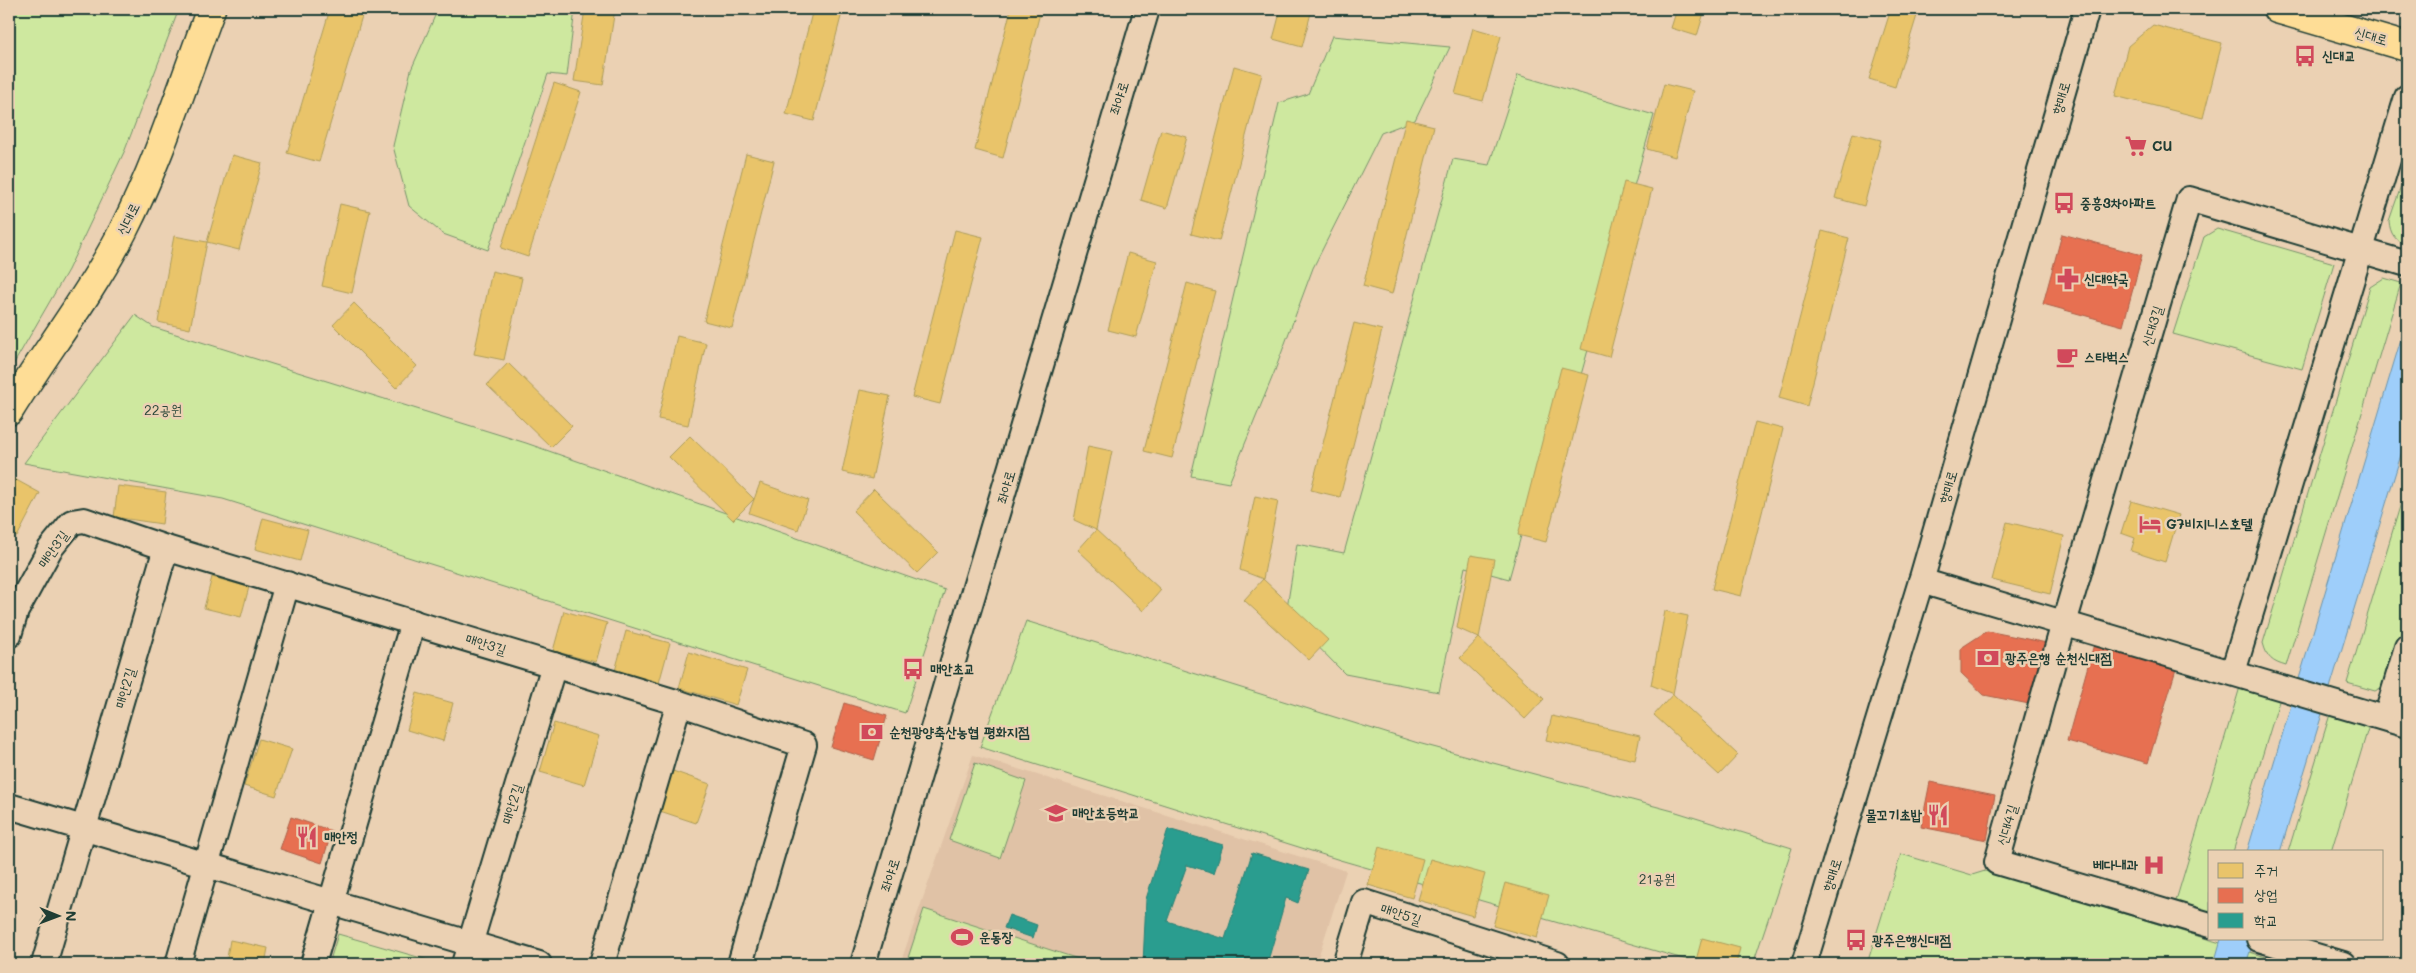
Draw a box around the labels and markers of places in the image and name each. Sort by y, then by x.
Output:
bus stop icon: 신대교 [2292,43,2318,69]
place label: 신대교 [2322,46,2356,65]
supermarket icon: CU [2123,133,2149,159]
place label: CU [2152,136,2172,155]
bus stop icon: 중흥3차아파트 [2051,190,2077,216]
place label: 중흥3차아파트 [2080,193,2156,212]
pharmacy icon: 신대약국 [2055,266,2081,292]
place label: 신대약국 [2084,269,2129,288]
cafe icon: 스타벅스 [2054,344,2080,370]
place label: 스타벅스 [2084,347,2129,366]
hotel icon: G7비지니스호텔 [2137,511,2163,537]
place label: G7비지니스호텔 [2166,514,2253,533]
bank icon: 광주은행 순천신대점 [1975,645,2001,671]
place label: 광주은행 순천신대점 [2005,648,2112,667]
bus stop icon: 매안초교 [900,656,926,682]
place label: 매안초교 [930,659,975,678]
bank icon: 순천광양축산농협 평화지점 [859,719,885,745]
place label: 순천광양축산농협 평화지점 [889,722,1030,741]
school or university icon: 매안초등학교 [1043,800,1069,826]
restaurant icon: 물꼬기초밥 [1925,802,1951,828]
place label: 매안초등학교 [1072,803,1140,822]
place label: 물꼬기초밥 [1866,805,1923,824]
restaurant icon: 매안정 [294,824,320,850]
place label: 매안정 [324,827,358,846]
hospital icon: 베다내과 [2141,852,2167,878]
place label: 베다내과 [2093,855,2139,874]
sports icon: 운동장 [949,924,975,950]
place label: 운동장 [979,927,1014,946]
bus stop icon: 광주은행신대점 [1843,927,1869,953]
place label: 광주은행신대점 [1872,930,1952,949]

